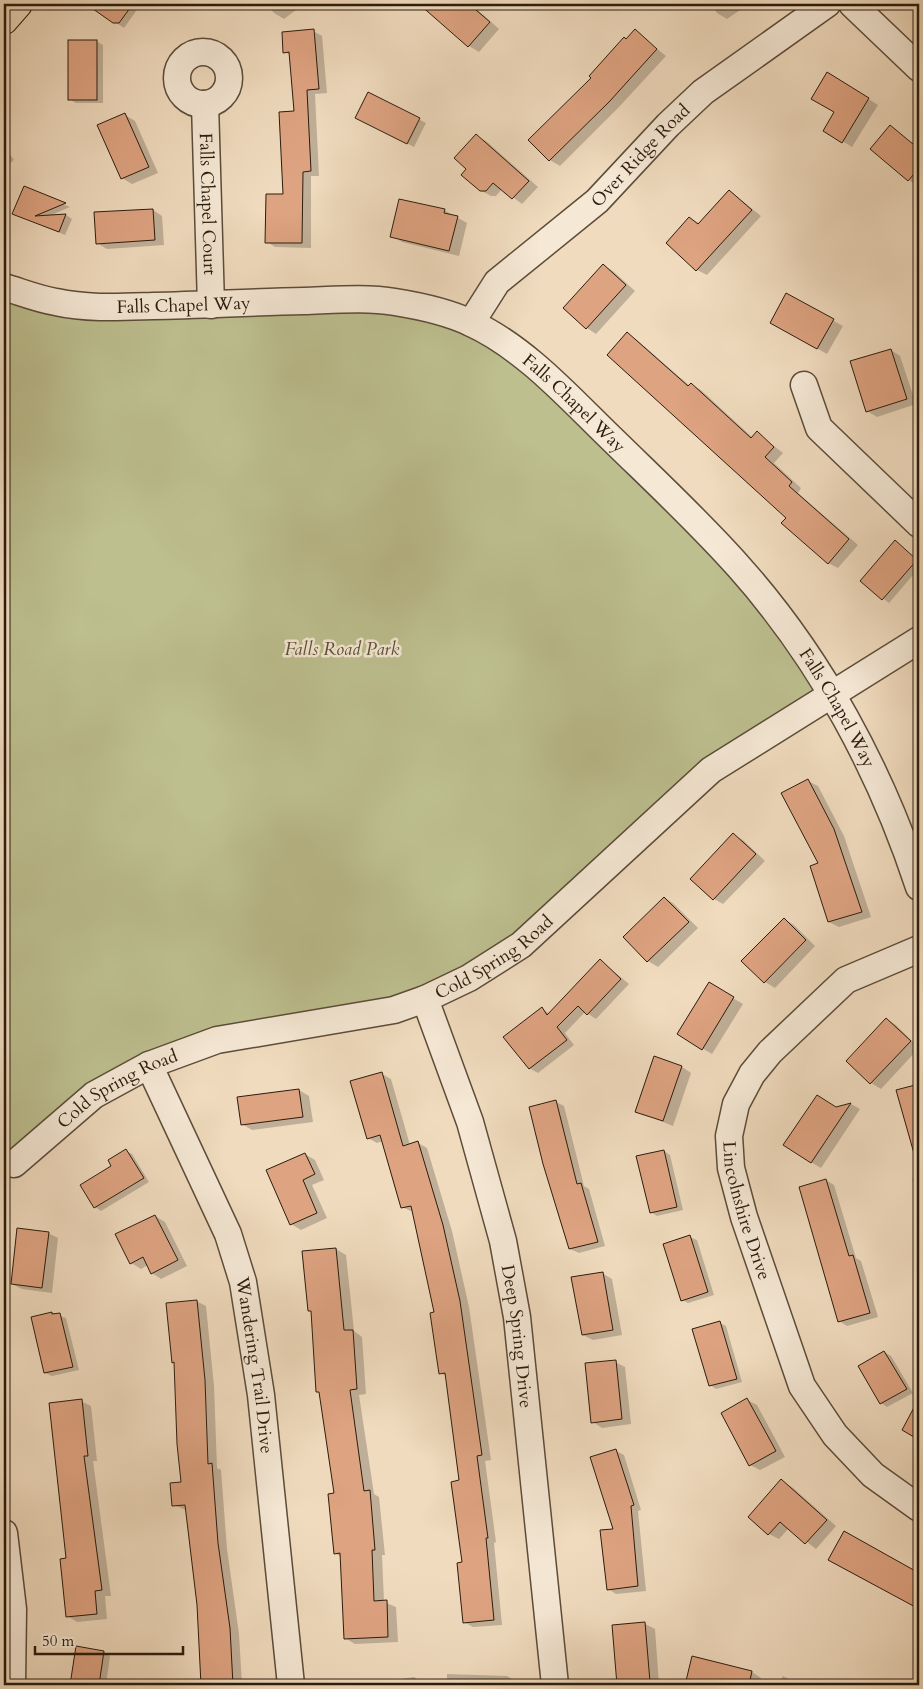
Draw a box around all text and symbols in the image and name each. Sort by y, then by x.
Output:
street label: Over Ridge Road [585,98,696,213]
street label: Falls Chapel Court [193,132,222,276]
street label: Falls Chapel Way [116,291,251,320]
street label: Falls Chapel Way [517,348,631,459]
park label: Falls Road Park [285,637,399,662]
street label: Falls Chapel Way [793,643,881,772]
street label: Cold Spring Road [431,909,559,1006]
street label: Cold Spring Road [52,1043,182,1135]
street label: Lincolnshire Drive [716,1140,777,1283]
street label: Deep Spring Drive [495,1263,538,1409]
street label: Wandering Trail Drive [229,1274,279,1455]
scale bar [35,1624,182,1656]
text: 50 m [42,1631,74,1651]

